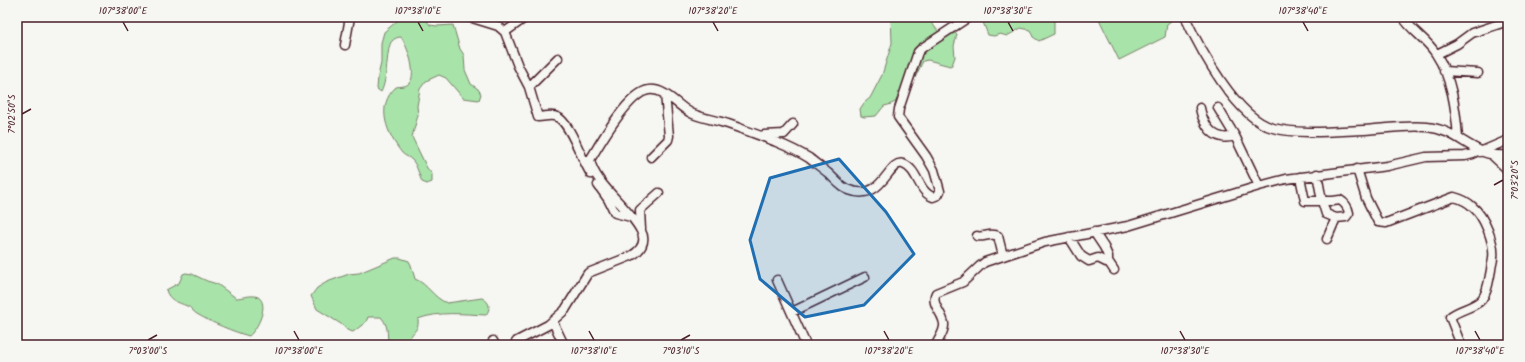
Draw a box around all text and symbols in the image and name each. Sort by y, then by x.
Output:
text: 107°38'00"E [99,3,148,19]
text: 107°38'10"E [395,3,442,19]
text: 107°38'20"E [688,3,739,19]
text: 107°38'30"E [983,3,1034,19]
text: 107°38'40"E [1279,3,1329,19]
text: 7°02'50"S [4,94,20,134]
text: 7°03'20"S [1507,160,1523,200]
text: 7°03'00"S [129,343,168,359]
text: 107°38'00"E [275,343,324,359]
text: 107°38'10"E [571,343,618,359]
text: 7°03'10"S [663,343,700,359]
text: 107°38'20"E [864,343,915,359]
text: 107°38'30"E [1160,343,1211,359]
text: 107°38'40"E [1456,343,1506,359]

